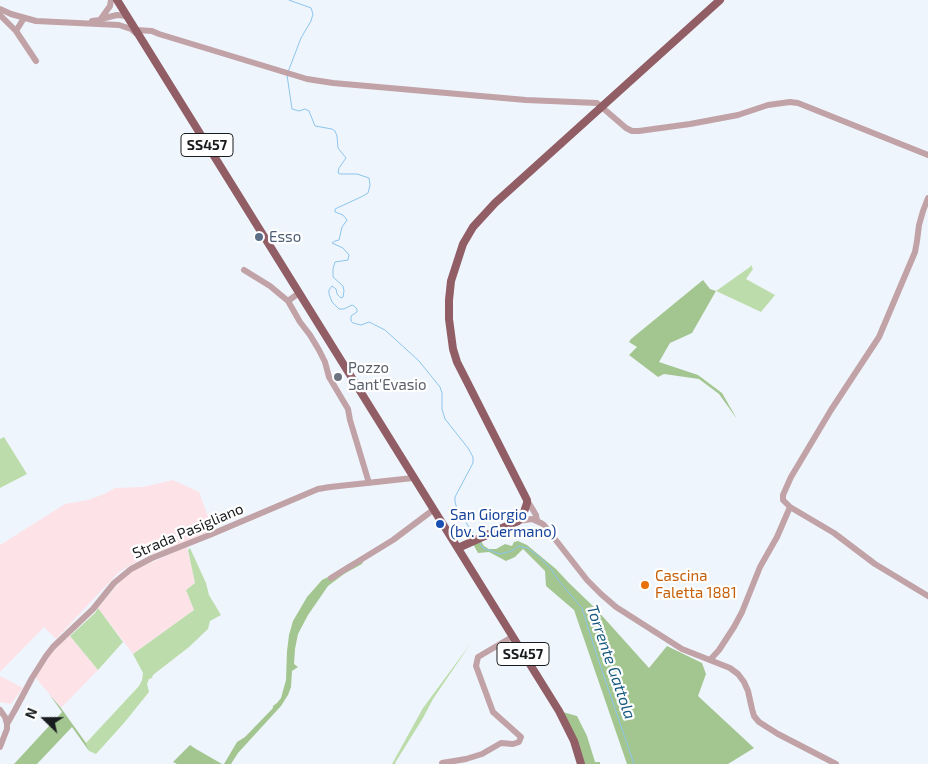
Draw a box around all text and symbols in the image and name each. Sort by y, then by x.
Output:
road number: SS457 [181,134,233,156]
place label: Esso [269,228,301,246]
marker: Esso [253,231,265,243]
place label: Pozzo Sant'Evasio [348,359,427,394]
marker: Pozzo Sant'Evasio [332,371,344,383]
street label: Strada Pasigliano [130,499,246,563]
place label: San Giorgio (bv. S.Germano) [450,506,556,541]
marker: San Giorgio (bv. S.Germano) [434,518,446,530]
place label: Cascina Faletta 1881 [655,567,737,602]
marker: Cascina Faletta 1881 [639,579,651,591]
water label: Torrente Gattola [583,603,639,721]
road number: SS457 [497,642,549,666]
north arrow [20,694,70,744]
text: N [21,705,40,721]

